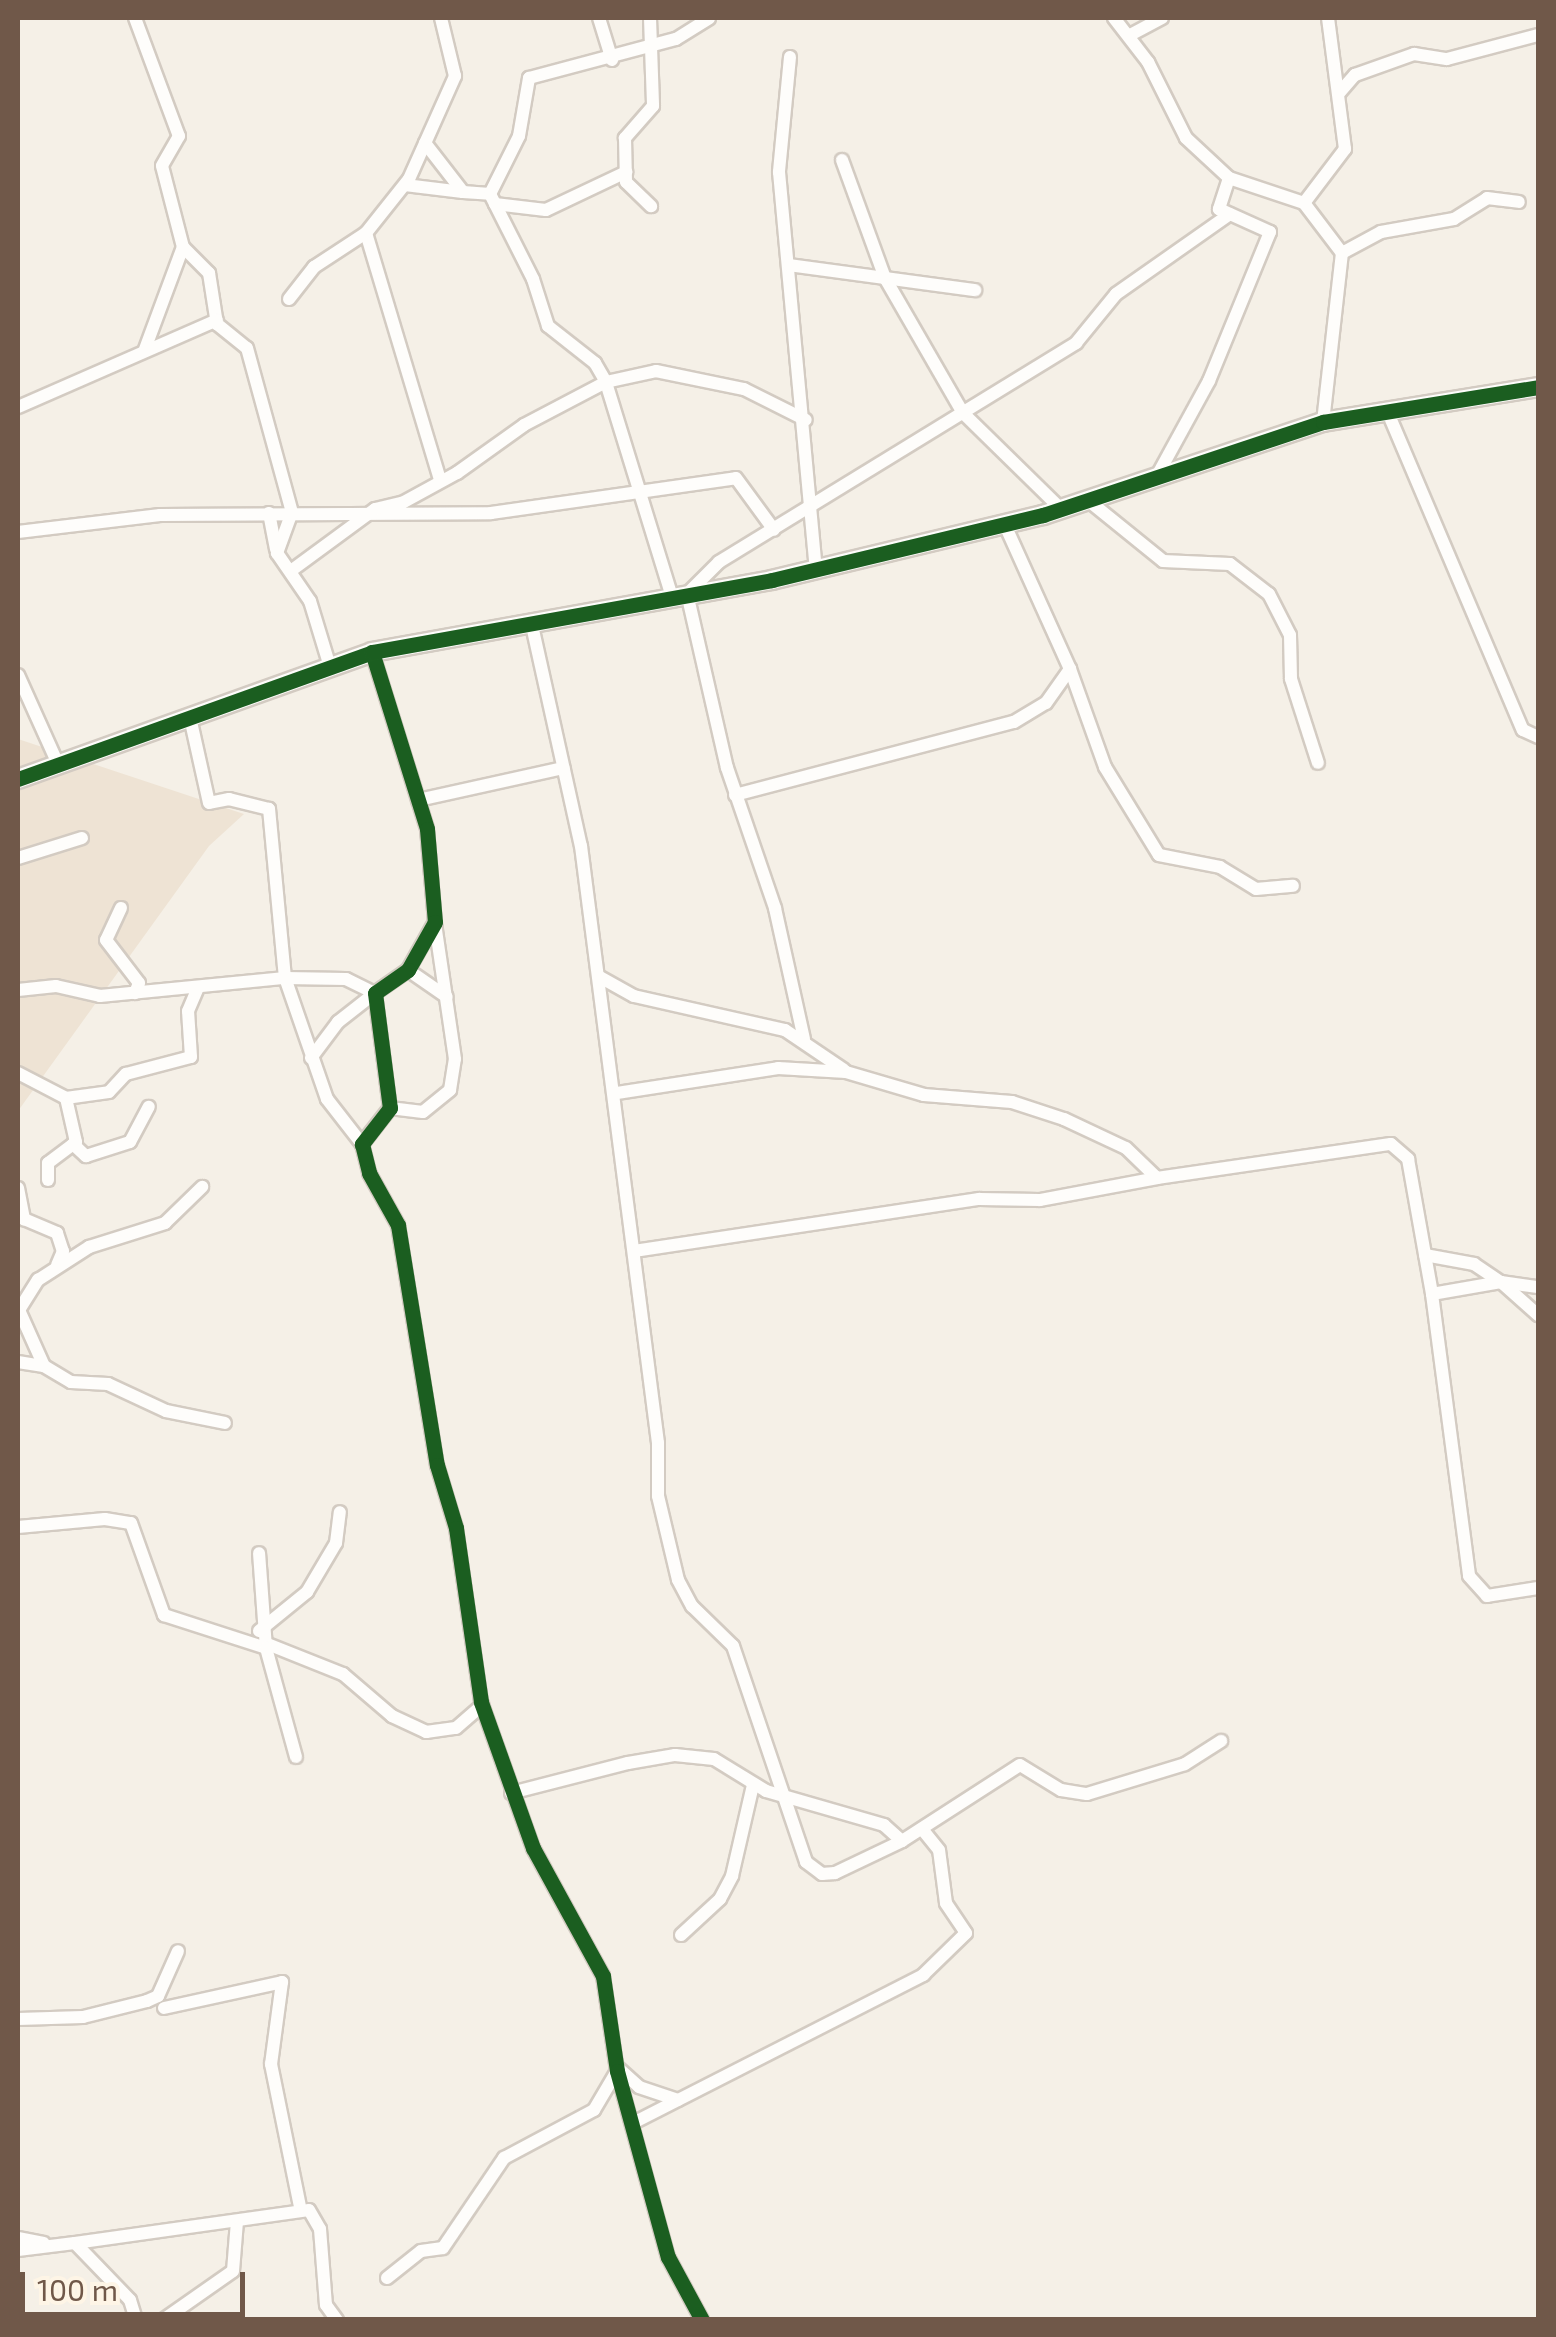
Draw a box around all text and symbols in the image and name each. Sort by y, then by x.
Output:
scale bar [25,2252,250,2314]
text: 100 m [37,2271,118,2307]

